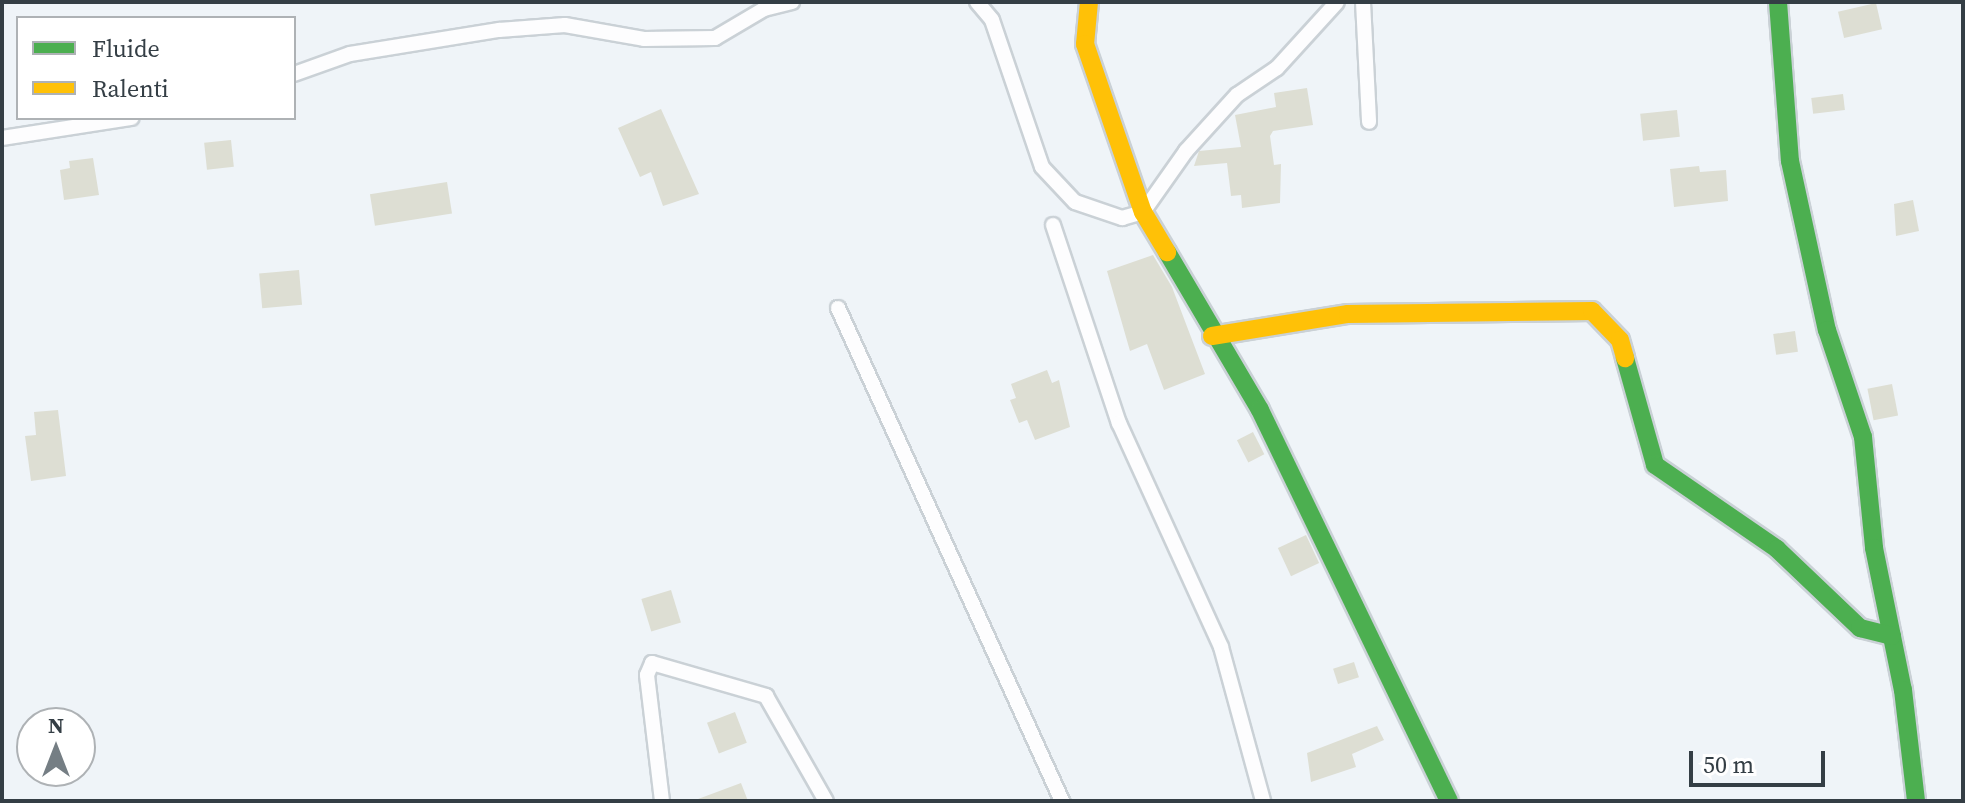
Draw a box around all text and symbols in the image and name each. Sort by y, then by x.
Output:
legend [16,16,296,120]
text: Fluide [92,32,160,65]
text: Ralenti [92,72,169,105]
north arrow [16,707,96,787]
text: N [48,710,64,740]
scale bar [1693,735,1829,785]
text: 50 m [1703,748,1754,781]

